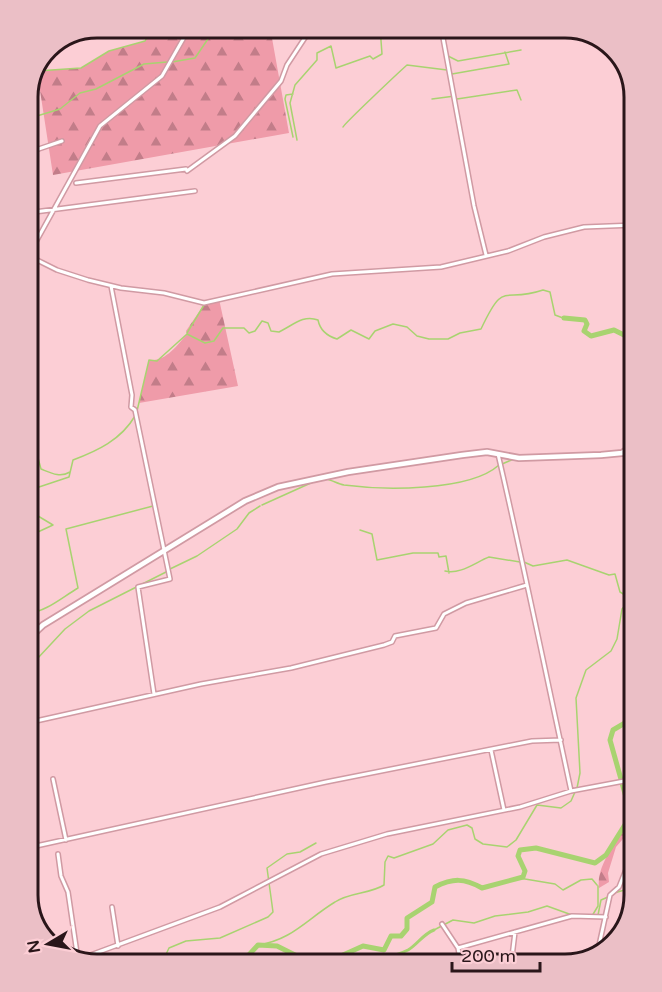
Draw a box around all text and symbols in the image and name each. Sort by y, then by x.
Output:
north arrow [18,914,78,974]
scale bar [452,935,540,973]
text: N [23,938,45,954]
text: 200 m [461,945,516,967]

